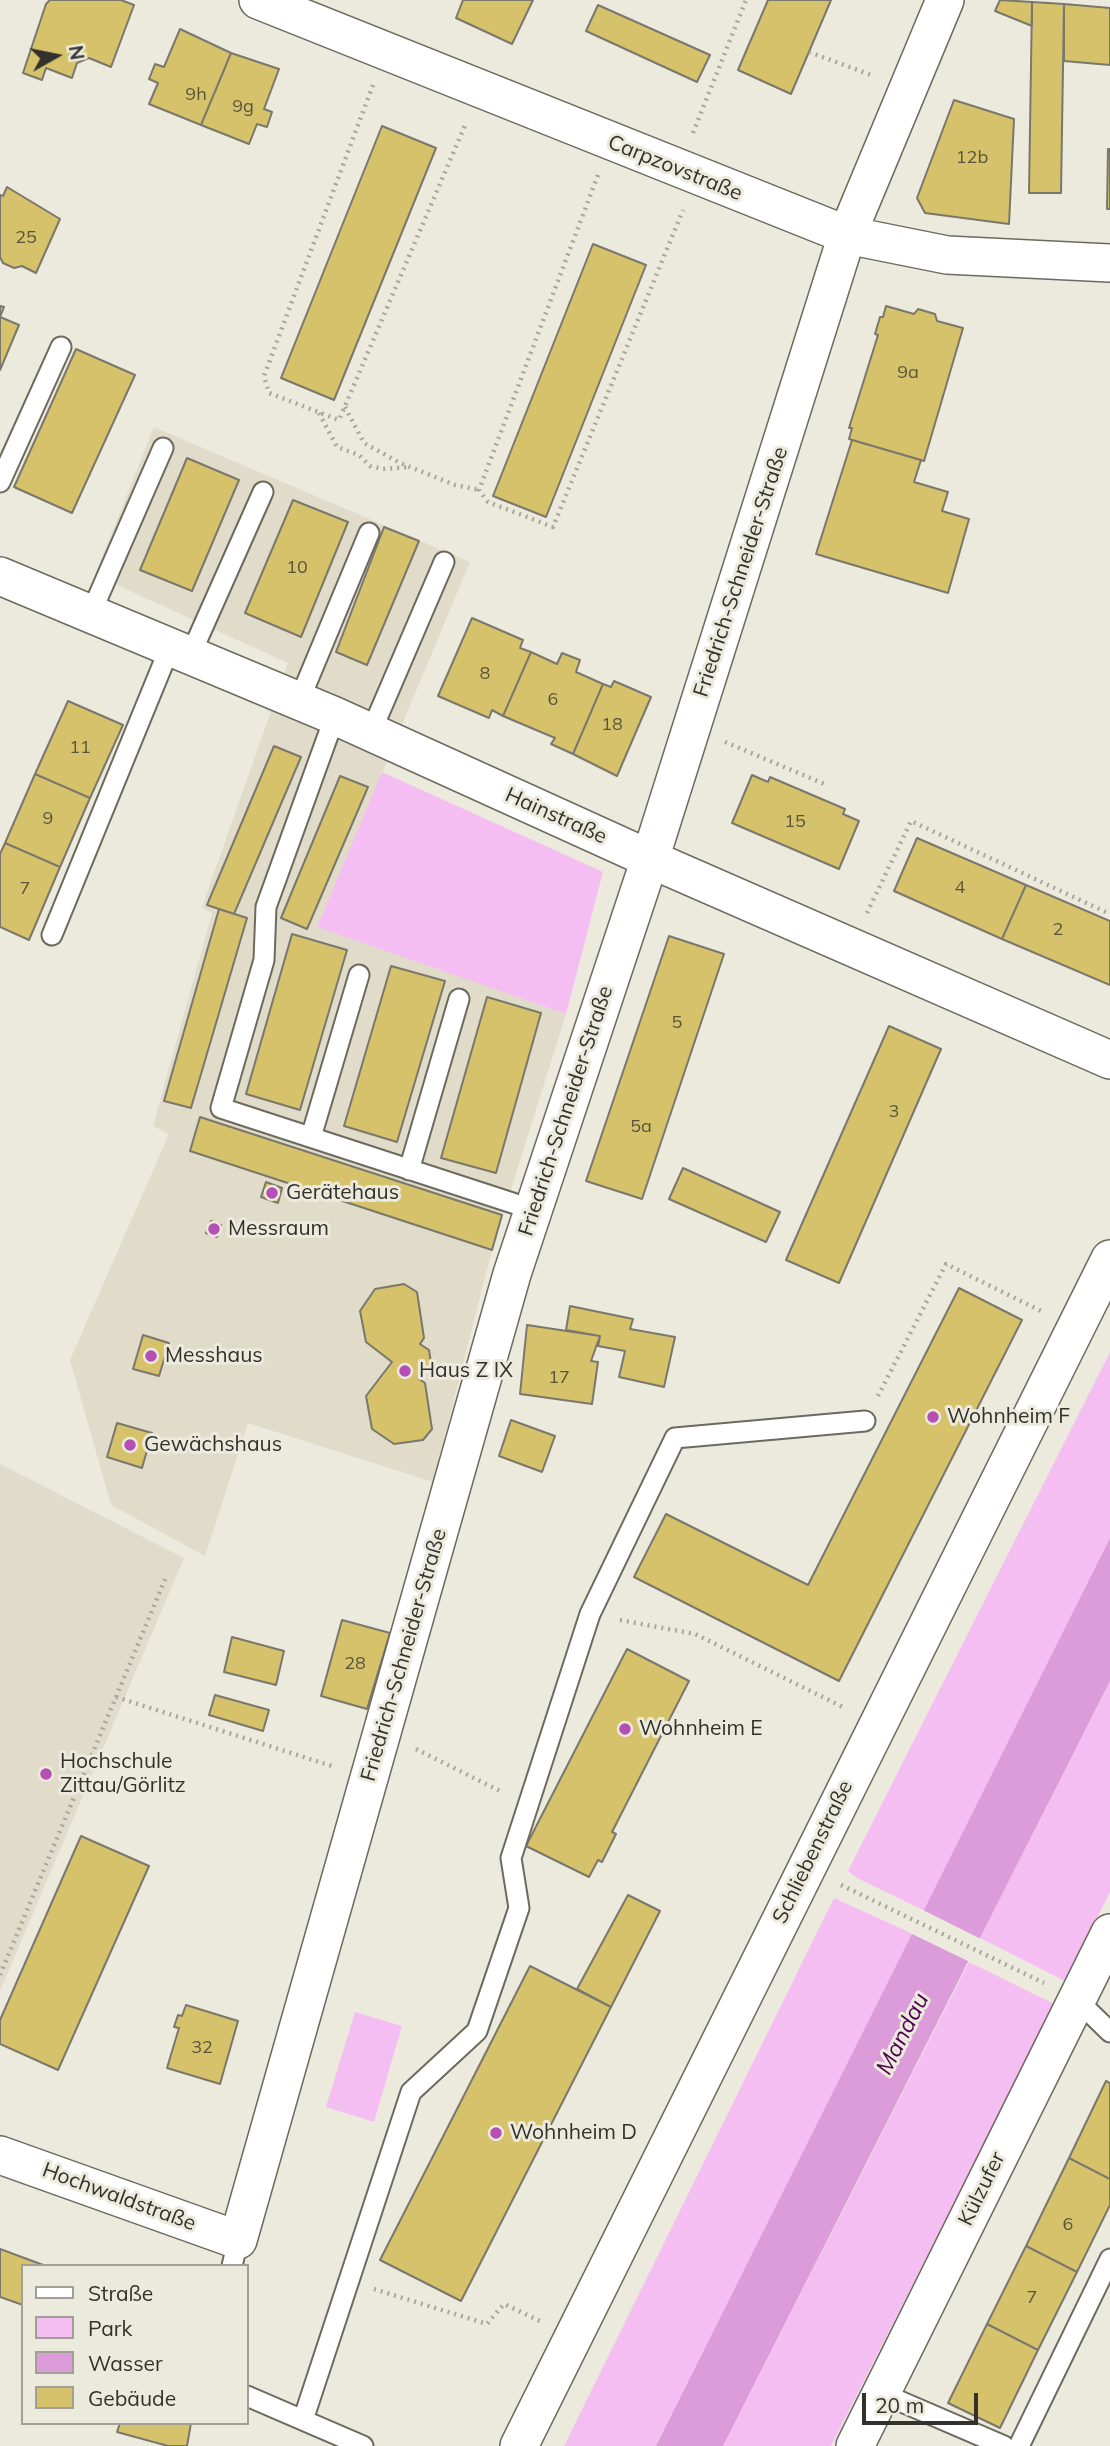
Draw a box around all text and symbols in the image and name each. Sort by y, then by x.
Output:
north arrow [21,21,91,91]
text: N [64,44,90,62]
house number: 9h [185,84,207,106]
house number: 9g [232,96,254,118]
street label: Carpzovstraße [604,130,746,206]
house number: 12b [956,147,988,169]
house number: 25 [15,227,37,249]
house number: 9a [897,362,919,384]
street label: Friedrich-Schneider-Straße [689,444,793,700]
house number: 10 [286,557,308,579]
house number: 8 [480,663,490,685]
house number: 6 [548,689,558,711]
house number: 18 [601,714,623,736]
house number: 11 [69,737,91,759]
street label: Hainstraße [501,782,611,850]
house number: 9 [43,808,53,830]
house number: 15 [784,811,806,833]
house number: 4 [955,877,965,899]
house number: 7 [20,878,30,900]
house number: 2 [1053,919,1063,941]
street label: Friedrich-Schneider-Straße [514,983,618,1239]
house number: 5 [672,1012,682,1034]
house number: 3 [889,1101,899,1123]
house number: 5a [630,1116,652,1138]
place label: Gerätehaus [286,1180,399,1206]
marker: Gerätehaus [264,1185,280,1201]
place label: Messraum [228,1216,329,1242]
marker: Messraum [206,1221,222,1237]
place label: Messhaus [165,1343,263,1369]
marker: Messhaus [143,1348,159,1364]
place label: Haus Z IX [419,1358,513,1384]
marker: Haus Z IX [397,1363,413,1379]
house number: 17 [548,1367,570,1389]
place label: Wohnheim F [947,1404,1070,1430]
marker: Wohnheim F [925,1409,941,1425]
place label: Gewächshaus [144,1432,282,1458]
marker: Gewächshaus [122,1437,138,1453]
street label: Friedrich-Schneider-Straße [356,1526,452,1784]
house number: 28 [344,1653,366,1675]
place label: Wohnheim E [639,1716,763,1742]
marker: Wohnheim E [617,1721,633,1737]
place label: Hochschule Zittau/Görlitz [60,1749,186,1799]
marker: Hochschule Zittau/Görlitz [38,1766,54,1782]
street label: Schliebenstraße [767,1776,859,1928]
water label: Mandau [871,1989,935,2079]
house number: 32 [191,2037,213,2059]
place label: Wohnheim D [510,2120,637,2146]
marker: Wohnheim D [488,2125,504,2141]
street label: Külzufer [953,2148,1011,2230]
street label: Hochwaldstraße [39,2158,199,2236]
house number: 6 [1063,2214,1073,2236]
legend [21,2264,248,2425]
text: Straße [88,2280,153,2306]
house number: 7 [1027,2287,1037,2309]
text: Park [88,2315,132,2341]
text: Wasser [88,2350,163,2376]
scale bar [865,2380,981,2424]
text: Gebäude [88,2385,176,2411]
text: 20 m [875,2392,924,2418]

